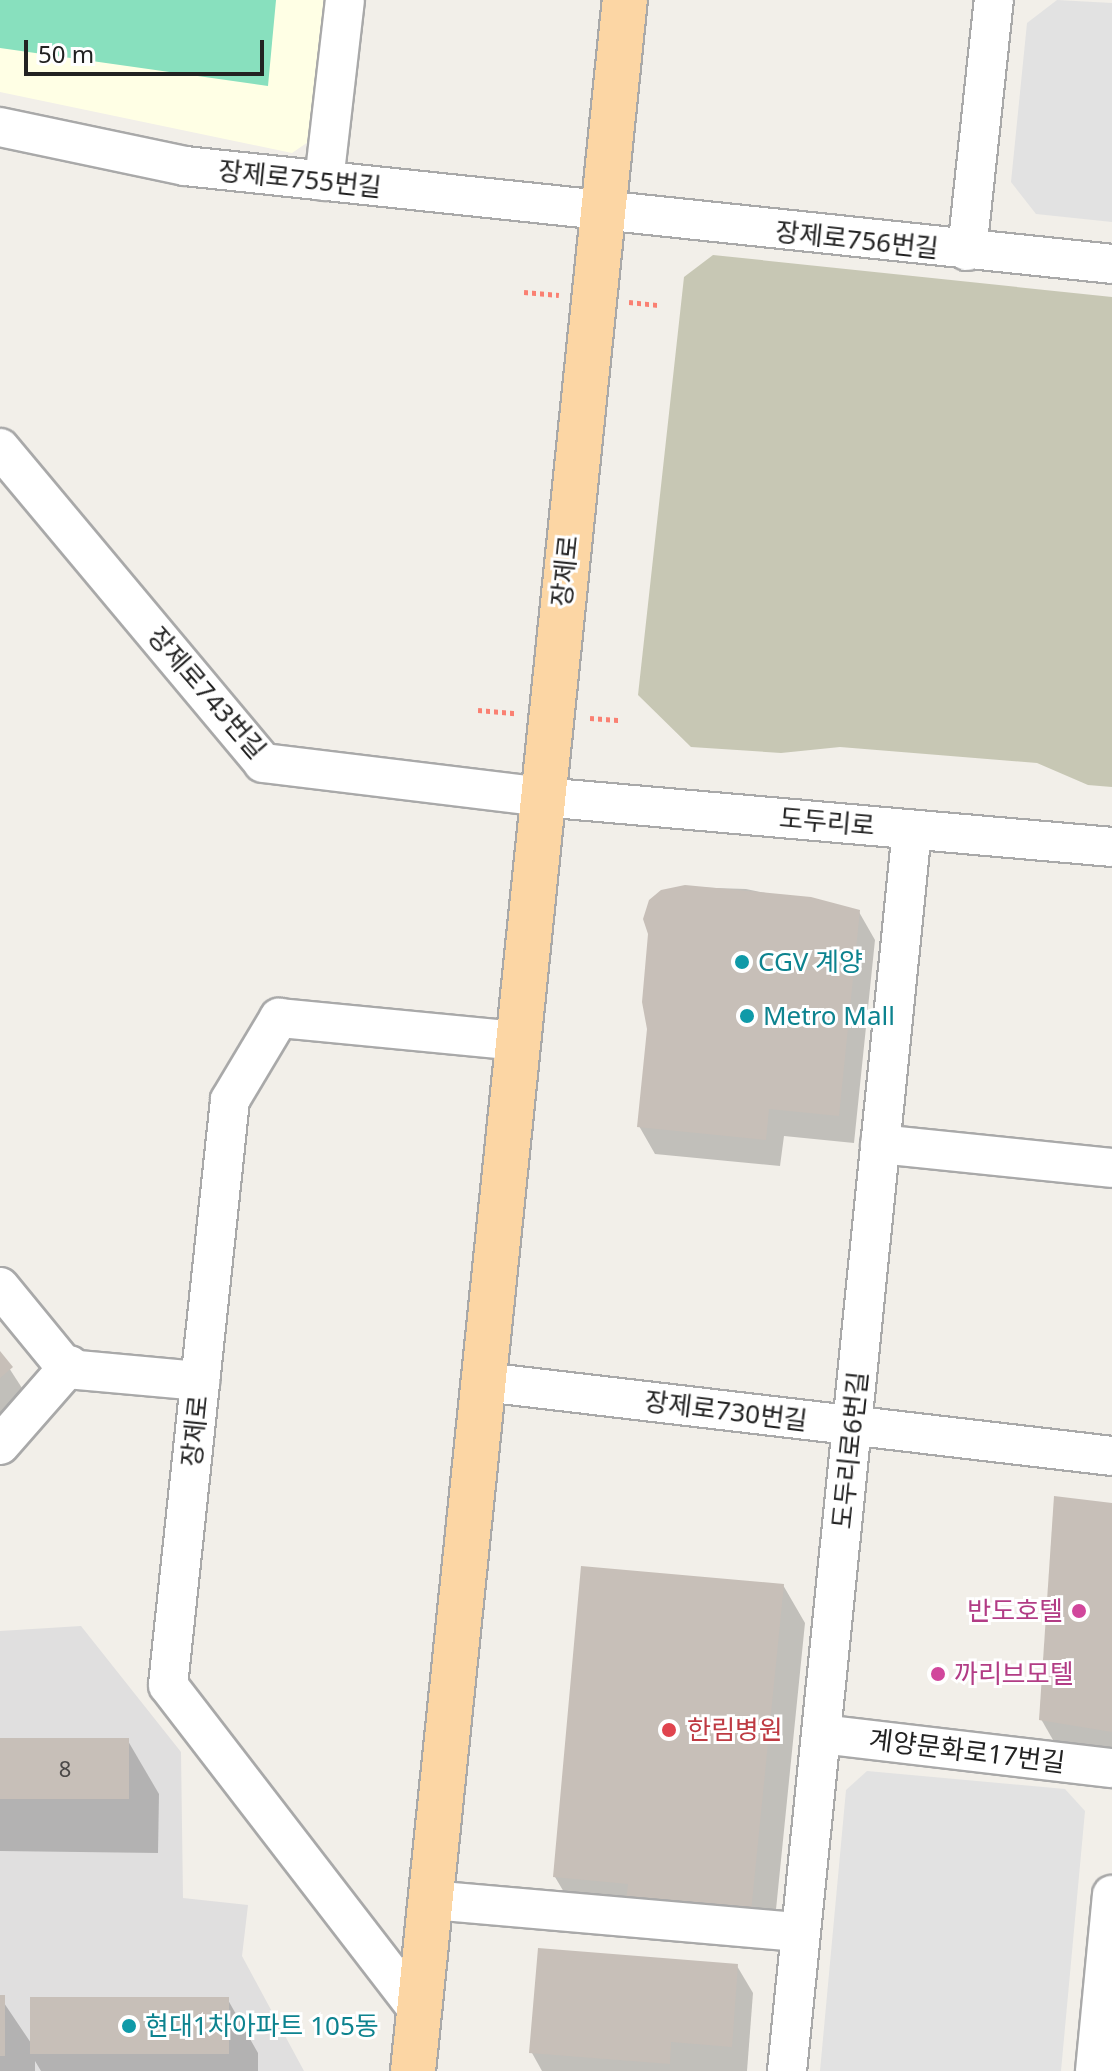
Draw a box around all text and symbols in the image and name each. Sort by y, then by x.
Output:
scale bar [28,24,268,74]
text: 50 m [38,37,94,70]
street label: 장제로755번길 [217,155,383,203]
street label: 장제로756번길 [774,216,940,264]
street label: 장제로 [546,534,584,608]
street label: 장제로743번길 [141,621,273,765]
street label: 도두리로 [778,802,876,842]
place label: CGV 계양 [758,946,863,978]
marker: CGV 계양 [733,953,751,971]
place label: Metro Mall [763,1000,895,1032]
marker: Metro Mall [738,1007,756,1025]
street label: 도두리로6번길 [826,1370,874,1530]
street label: 장제로730번길 [643,1386,809,1436]
street label: 장제로 [176,1394,214,1468]
place label: 반도호텔 [967,1595,1063,1627]
marker: 반도호텔 [1070,1602,1088,1620]
place label: 까리브모텔 [954,1658,1074,1690]
marker: 까리브모텔 [929,1665,947,1683]
place label: 한림병원 [687,1714,783,1746]
marker: 한림병원 [658,1719,680,1741]
street label: 계양문화로17번길 [867,1724,1067,1778]
house number: 8 [59,1756,71,1782]
place label: 현대1차아파트 105동 [145,2010,379,2042]
marker: 현대1차아파트 105동 [120,2017,138,2035]

